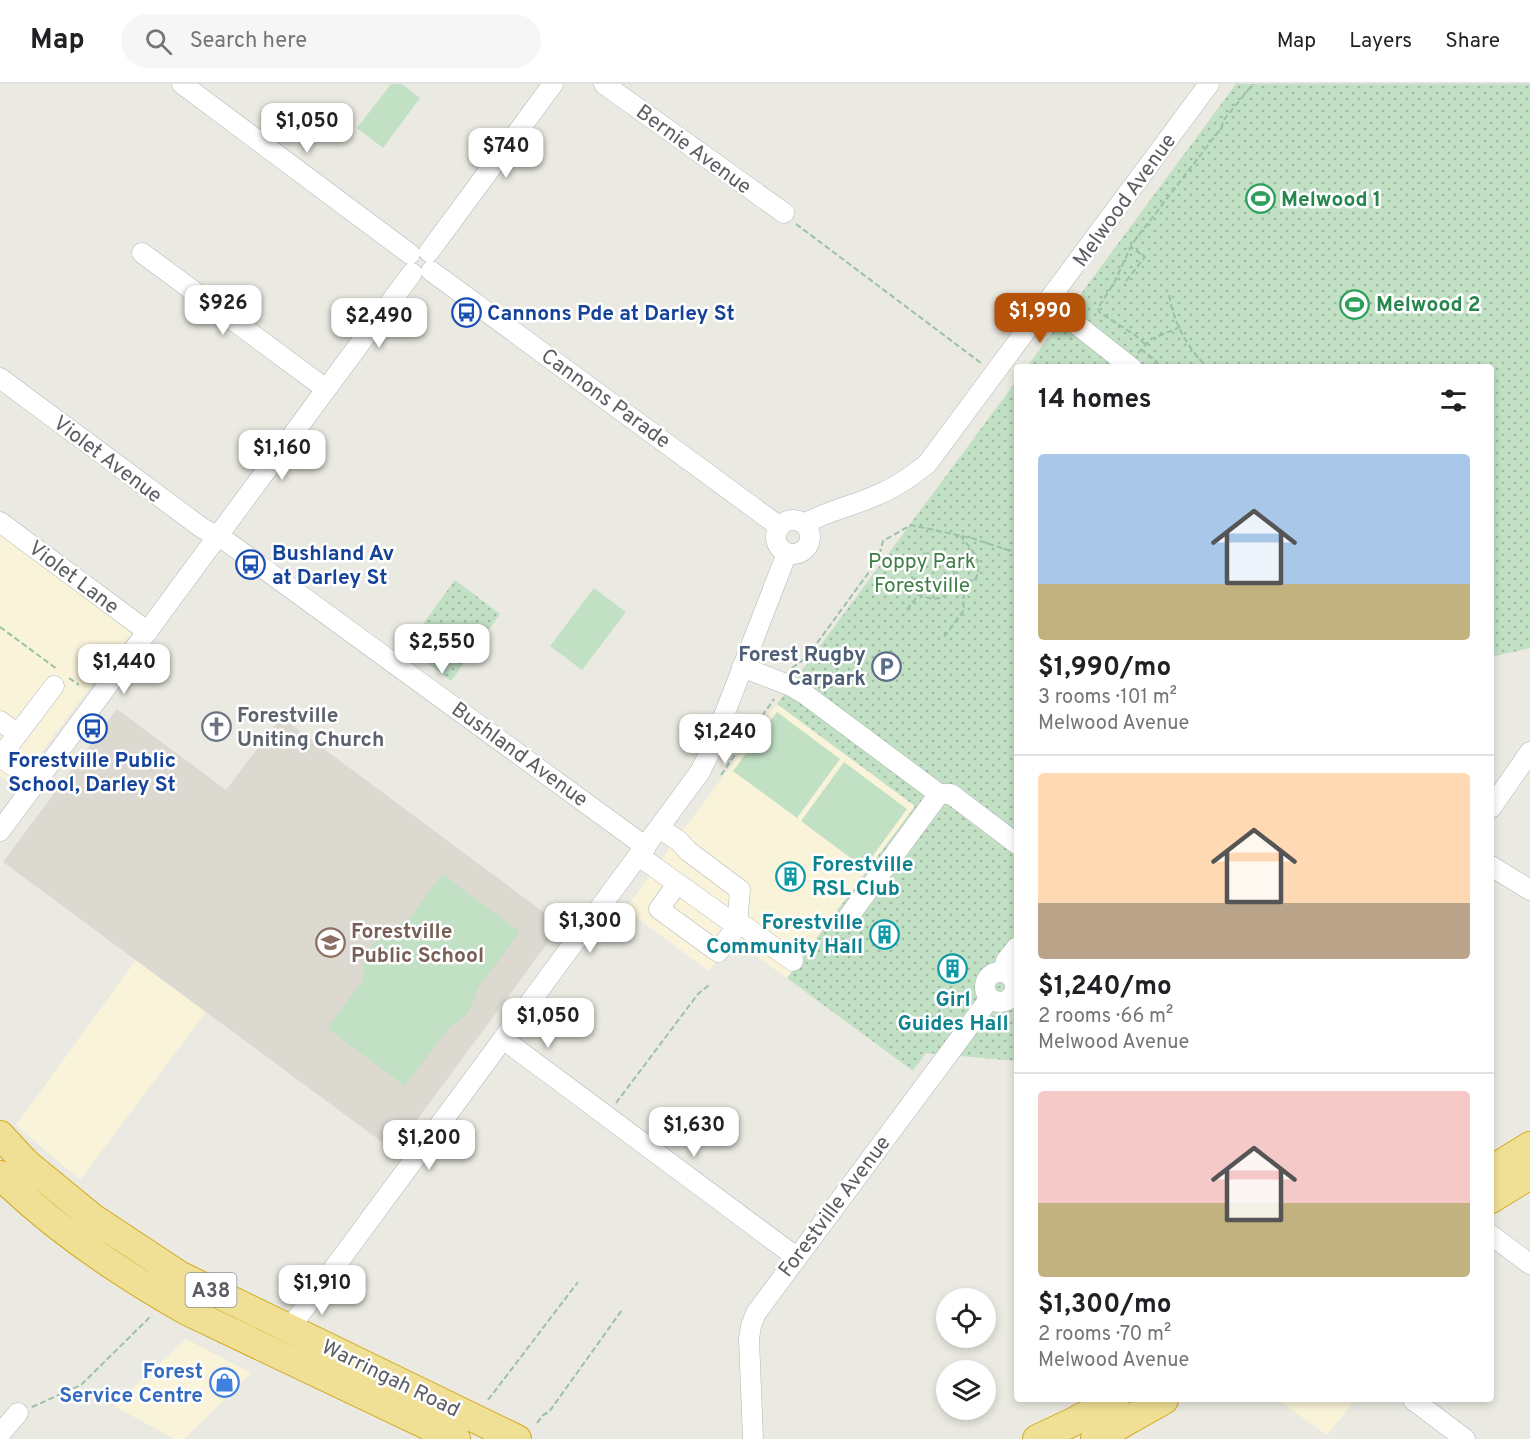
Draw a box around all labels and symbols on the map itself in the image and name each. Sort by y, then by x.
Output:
street label: Bernie Avenue [630,99,756,201]
pin: $1,050 [258,103,356,154]
pin: $740 [470,128,542,179]
street label: Melwood Avenue [1068,129,1183,273]
sports icon: Melwood 1 [1244,183,1276,215]
place label: Melwood 1 [1281,187,1381,214]
pin: $926 [187,285,259,336]
sports icon: Melwood 2 [1339,288,1371,320]
place label: Melwood 2 [1376,292,1481,319]
pin: $1,990 [991,293,1089,344]
bus stop icon: Cannons Pde at Darley St [450,297,482,329]
pin: $2,490 [330,298,428,349]
place label: Cannons Pde at Darley St [487,301,735,328]
street label: Cannons Parade [535,343,675,455]
street label: Violet Avenue [47,410,167,510]
pin: $1,160 [233,430,331,481]
street label: Violet Lane [22,535,124,621]
place label: Bushland Av at Darley St [272,541,395,592]
bus stop icon: Bushland Av at Darley St [235,549,267,581]
park label: Poppy Park Forestville [868,549,976,600]
pin: $2,550 [393,624,491,675]
place label: Forest Rugby Carpark [738,642,866,693]
pin: $1,440 [75,644,173,695]
parking icon: Forest Rugby Carpark [871,650,903,682]
street label: Bushland Avenue [446,697,593,814]
place label: Forestville Uniting Church [237,703,384,754]
church icon: Forestville Uniting Church [200,711,232,743]
bus stop icon: Forestville Public School, Darley St [76,713,108,745]
pin: $1,240 [676,714,774,765]
place label: Forestville Public School, Darley St [8,748,176,799]
place label: Forestville RSL Club [812,852,913,903]
building icon: Forestville RSL Club [775,860,807,892]
pin: $1,300 [541,903,639,954]
place label: Forestville Community Hall [706,910,863,961]
building icon: Forestville Community Hall [868,918,900,950]
place label: Forestville Public School [351,919,484,970]
school or university icon: Forestville Public School [314,927,346,959]
building icon: Girl Guides Hall [937,952,969,984]
place label: Girl Guides Hall [898,987,1009,1038]
pin: $1,050 [499,998,597,1049]
pin: $1,630 [645,1107,743,1158]
pin: $1,200 [380,1120,478,1171]
street label: Forestville Avenue [773,1131,897,1283]
pin: $1,910 [273,1265,371,1316]
road number: A38 [186,1273,236,1307]
street label: Warringah Road [317,1334,464,1424]
place label: Forest Service Centre [59,1359,203,1410]
shop icon: Forest Service Centre [208,1367,240,1399]

